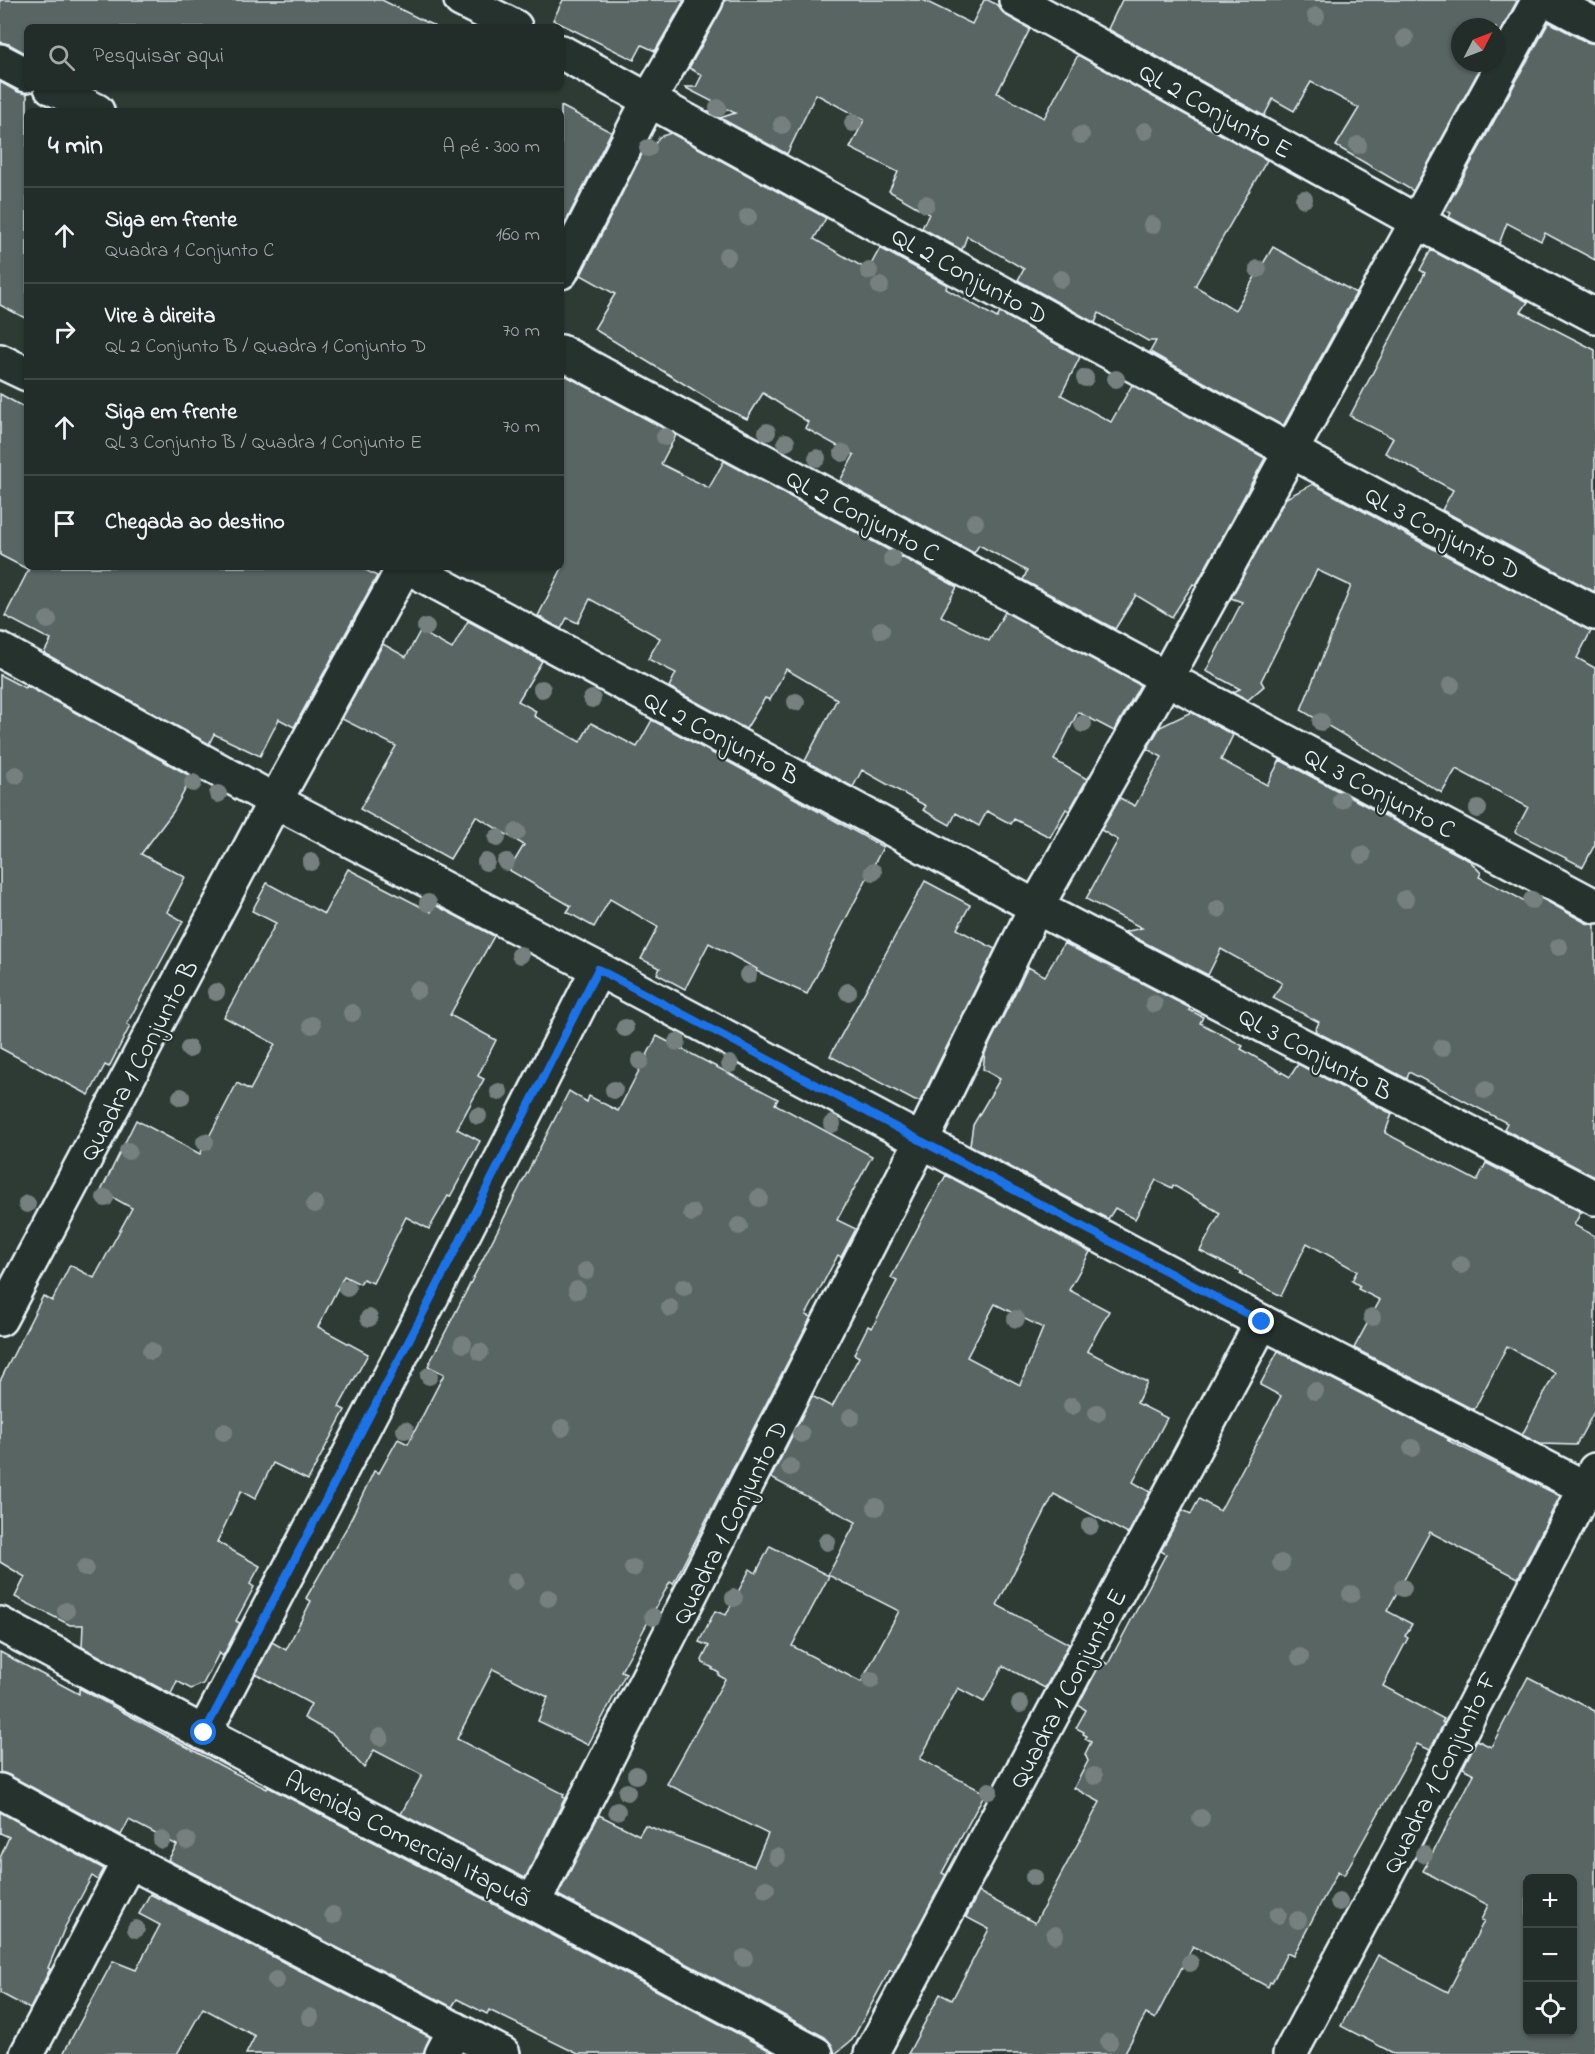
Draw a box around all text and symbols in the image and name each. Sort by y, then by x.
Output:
north arrow [1451,18,1505,72]
search box [24,24,564,90]
icon: search [45,41,78,74]
text: Pesquisar aqui [93,41,224,73]
street label: QL 2 Conjunto E [1131,55,1298,170]
text: 4 min [48,128,103,166]
text: A pé · 300 m [443,133,540,162]
text: Siga em frente [105,205,237,237]
icon: ahead [48,219,81,252]
street label: QL 2 Conjunto D [883,219,1054,336]
text: 160 m [496,221,540,250]
text: Quadra 1 Conjunto C [105,237,274,266]
text: Vire à direita [105,301,215,333]
icon: right [48,315,81,348]
text: 70 m [503,317,540,346]
text: QL 2 Conjunto B / Quadra 1 Conjunto D [105,333,426,362]
text: Siga em frente [105,397,237,429]
icon: ahead [48,411,81,444]
text: 70 m [503,413,540,442]
text: QL 3 Conjunto B / Quadra 1 Conjunto E [105,429,422,458]
street label: QL 2 Conjunto C [778,461,945,574]
street label: QL 3 Conjunto D [1357,478,1526,592]
icon: arrive [48,507,81,540]
text: Chegada ao destino [105,507,285,539]
street label: QL 2 Conjunto B [636,683,805,797]
street label: QL 3 Conjunto C [1296,739,1461,851]
street label: Quadra 1 Conjunto B [71,954,210,1169]
street label: QL 3 Conjunto B [1231,999,1398,1112]
route end [1248,1308,1274,1334]
street label: Quadra 1 Conjunto D [664,1415,800,1632]
street label: Quadra 1 Conjunto E [1001,1583,1138,1796]
street label: Quadra 1 Conjunto F [1374,1665,1509,1881]
route start [190,1719,216,1745]
street label: Avenida Comercial Itapuã [277,1762,536,1919]
map controls [1523,1874,1577,2036]
button: + [1523,1874,1577,1928]
button: − [1523,1928,1577,1982]
button: locate [1523,1982,1577,2036]

